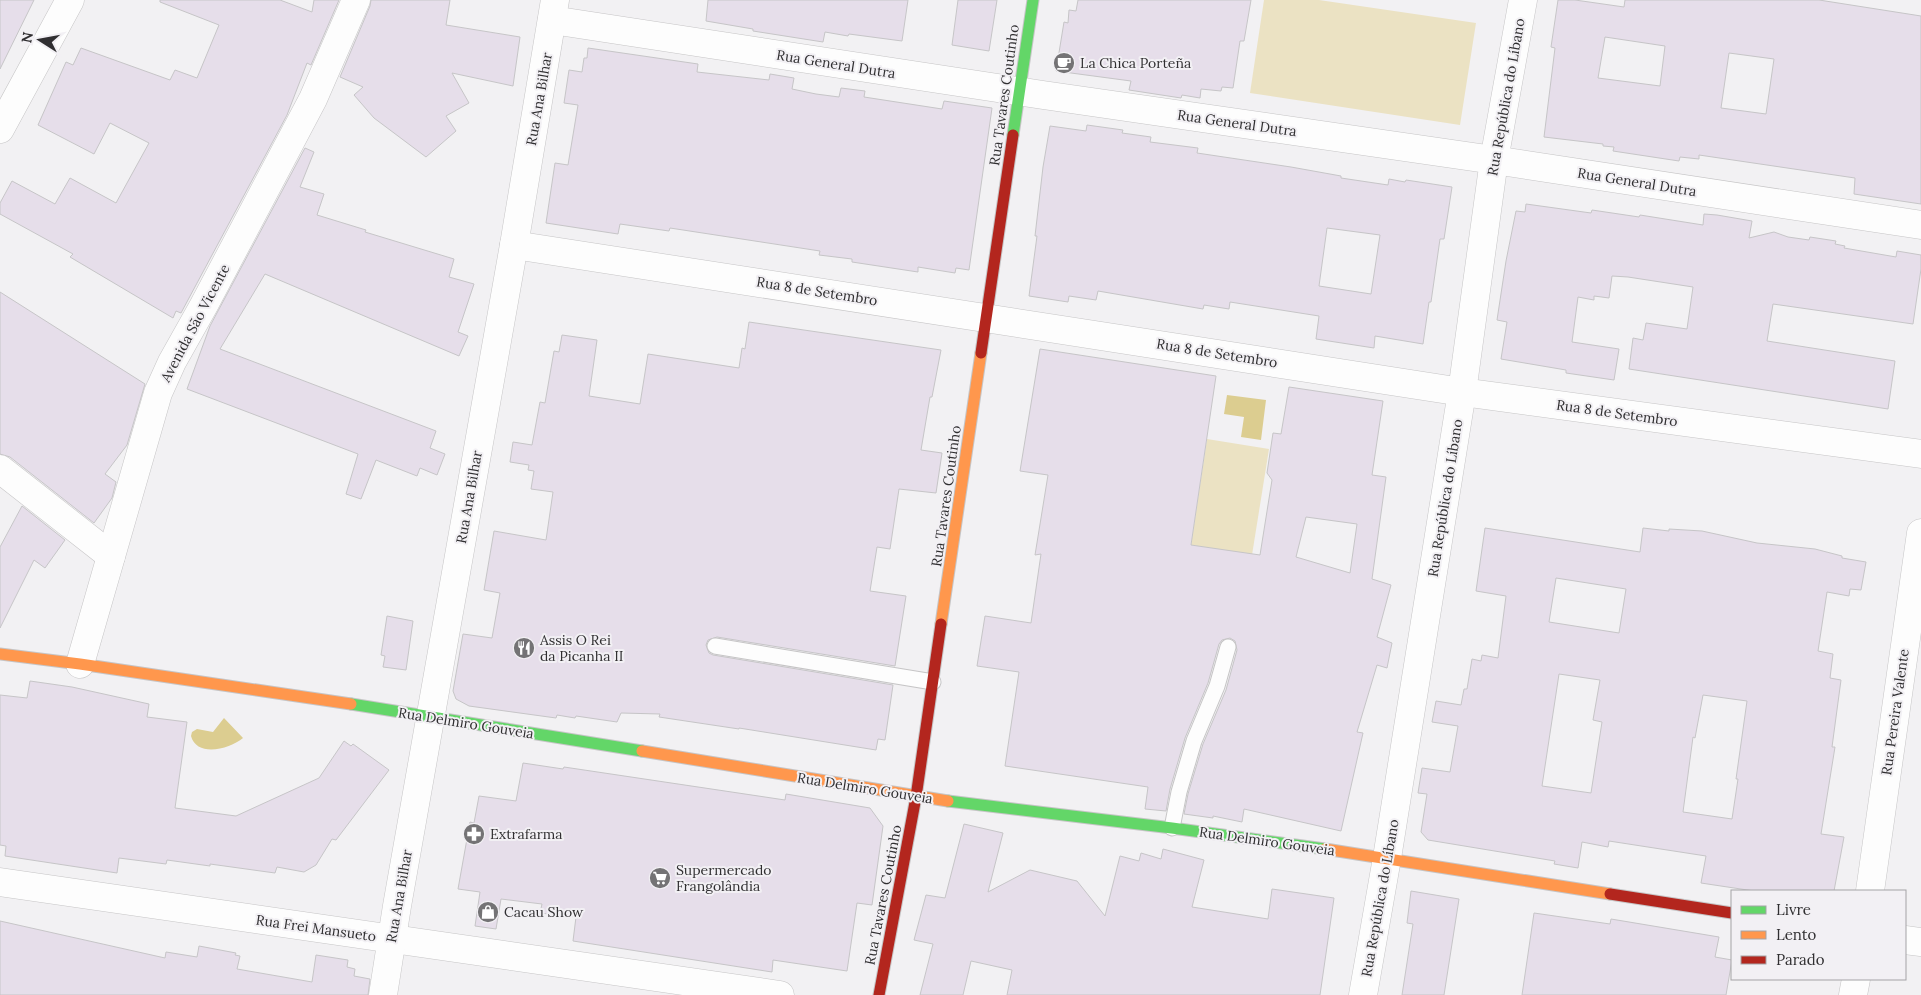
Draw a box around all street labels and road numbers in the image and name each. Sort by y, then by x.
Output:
street label: Rua República do Líbano [1483,17,1529,177]
street label: Rua Tavares Coutinho [985,23,1023,167]
street label: Rua General Dutra [775,46,897,82]
street label: Rua Ana Bilhar [522,51,556,147]
street label: Rua General Dutra [1176,106,1298,140]
street label: Rua General Dutra [1576,164,1698,200]
street label: Avenida São Vicente [156,261,234,386]
street label: Rua 8 de Setembro [755,273,879,309]
street label: Rua 8 de Setembro [1155,335,1279,371]
street label: Rua 8 de Setembro [1555,396,1679,430]
street label: Rua República do Líbano [1424,418,1466,578]
street label: Rua Tavares Coutinho [927,424,965,568]
street label: Rua Ana Bilhar [452,449,486,545]
street label: Rua Pereira Valente [1877,647,1913,776]
street label: Rua Delmiro Gouveia [397,703,535,743]
street label: Rua Delmiro Gouveia [796,768,934,808]
street label: Rua República do Líbano [1357,818,1403,978]
street label: Rua Tavares Coutinho [861,823,905,967]
street label: Rua Delmiro Gouveia [1198,823,1336,859]
street label: Rua Ana Bilhar [382,848,416,944]
street label: Rua Frei Mansueto [255,911,377,945]

